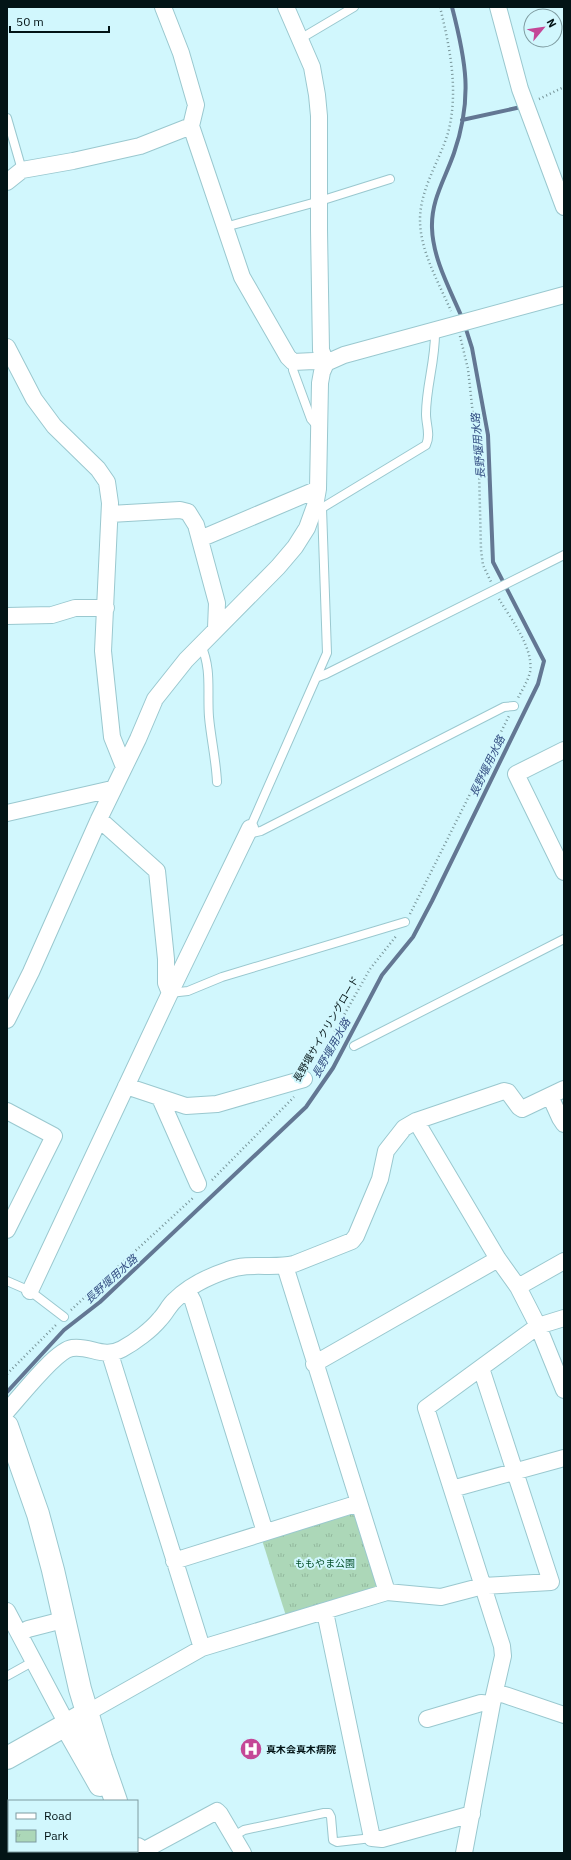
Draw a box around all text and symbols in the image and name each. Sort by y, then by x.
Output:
scale bar [10,8,109,34]
north arrow [523,8,563,48]
text: 50 m [16,14,44,29]
text: N [544,16,560,30]
water label: 長野堰用水路 [468,412,488,479]
water label: 長野堰用水路 [466,732,508,799]
street label: 長野堰サイクリングロード [290,974,362,1084]
water label: 長野堰用水路 [309,1015,354,1080]
water label: 長野堰用水路 [82,1251,141,1306]
park label: ももやま公園 [295,1557,355,1570]
hospital icon: 真木会真木病院 [238,1736,264,1762]
place label: 真木会真木病院 [266,1743,336,1756]
legend [8,1800,138,1852]
text: Road [44,1808,72,1823]
text: Park [44,1828,69,1843]

